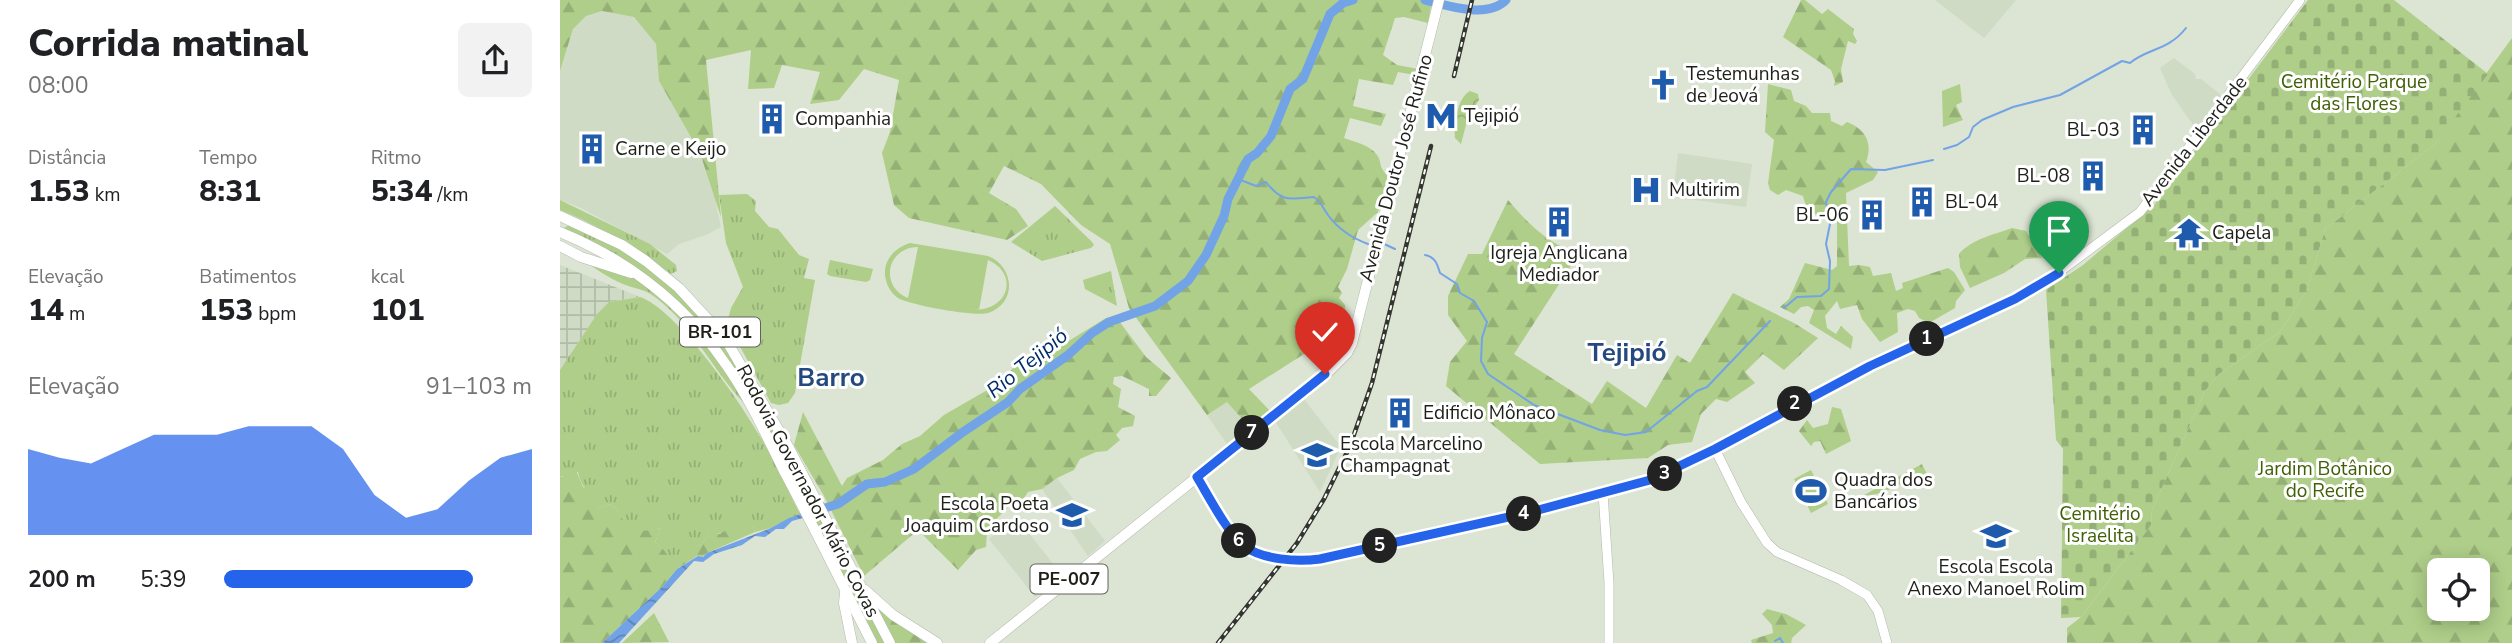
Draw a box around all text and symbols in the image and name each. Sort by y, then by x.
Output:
text: Corrida matinal [28,18,308,69]
button: share [458,23,532,97]
street label: Avenida Doutor José Rufino [1353,51,1439,285]
place label: Testemunhas de Jeová [1686,61,1800,109]
church icon: Testemunhas de Jeová [1646,68,1680,102]
park label: Cemitério Parque das Flores [2281,69,2427,117]
text: 08:00 [28,70,88,101]
street label: Avenida Liberdade [2135,70,2253,212]
metro station icon: Tejipió [1424,99,1458,133]
building icon: Companhia [755,102,789,136]
place label: Tejipió [1464,103,1519,129]
place label: Companhia [795,106,891,132]
building icon: BL-03 [2126,113,2160,147]
place label: BL-03 [2067,117,2120,143]
building icon: Carne e Keijo [575,132,609,166]
place label: Carne e Keijo [615,136,726,162]
text: Distância [28,145,106,171]
text: Tempo [199,145,257,171]
text: Ritmo [371,145,421,171]
building icon: BL-08 [2076,159,2110,193]
place label: BL-08 [2017,163,2070,189]
text: 1.53 [28,171,90,212]
text: 8:31 [199,171,261,212]
text: 5:34 [371,171,432,212]
hospital icon: Multirim [1629,173,1663,207]
place label: Multirim [1669,177,1740,203]
text: km [90,182,120,208]
text: /km [432,182,468,208]
building icon: BL-04 [1905,185,1939,219]
place label: BL-04 [1945,189,1998,215]
building icon: BL-06 [1855,198,1889,232]
pin [2029,201,2089,273]
place label: BL-06 [1796,202,1849,228]
building icon: Igreja Anglicana Mediador [1542,205,1576,239]
icon: arrive [2040,212,2078,250]
temple icon: Capela [2172,216,2206,250]
place label: Capela [2212,220,2271,246]
place label: Igreja Anglicana Mediador [1490,240,1628,288]
text: Elevação [28,264,104,290]
text: Batimentos [199,264,297,290]
text: kcal [371,264,404,290]
text: 14 [28,290,64,331]
text: 153 [199,290,253,331]
text: 101 [371,290,425,331]
text: m [64,301,85,327]
text: bpm [253,301,297,327]
pin [1295,302,1355,374]
icon: check [1306,313,1344,351]
road number: BR-101 [680,318,760,346]
water label: Rio Tejipió [981,322,1073,404]
pin: 1 [1910,322,1944,356]
text: 1 [1921,325,1932,351]
district label: Tejipió [1588,335,1666,370]
street label: Rodovia Governador Mário Covas [730,360,886,622]
district label: Barro [797,360,865,395]
text: Elevação [28,371,120,402]
text: 91–103 m [426,371,532,402]
pin: 2 [1778,386,1812,422]
text: 2 [1789,390,1800,416]
building icon: Edificio Mônaco [1383,396,1417,430]
place label: Edificio Mônaco [1423,400,1556,426]
pin: 7 [1234,416,1270,450]
text: 7 [1246,419,1257,445]
place label: Escola Marcelino Champagnat [1340,431,1483,479]
school or university icon: Escola Marcelino Champagnat [1300,438,1334,472]
pin: 3 [1648,456,1682,491]
park label: Jardim Botânico do Recife [2257,456,2392,504]
text: 3 [1659,460,1670,486]
place label: Quadra dos Bancários [1834,467,1933,515]
sports icon: Quadra dos Bancários [1794,474,1828,508]
place label: Escola Poeta Joaquim Cardoso [903,491,1049,539]
pin: 4 [1506,496,1542,532]
school or university icon: Escola Poeta Joaquim Cardoso [1055,498,1089,532]
text: 4 [1518,500,1529,526]
park label: Cemitério Israelita [2059,501,2141,549]
school or university icon: Escola Escola Anexo Manoel Rolim [1979,519,2013,553]
pin: 6 [1222,524,1256,558]
text: 6 [1233,527,1244,553]
pin: 5 [1362,528,1398,564]
text: 5 [1374,532,1385,558]
place label: Escola Escola Anexo Manoel Rolim [1907,554,2085,602]
map controls [2427,558,2490,621]
button: locate [2427,558,2490,621]
text: 200 m [28,564,96,595]
text: 5:39 [140,564,187,595]
road number: PE-007 [1030,564,1108,594]

